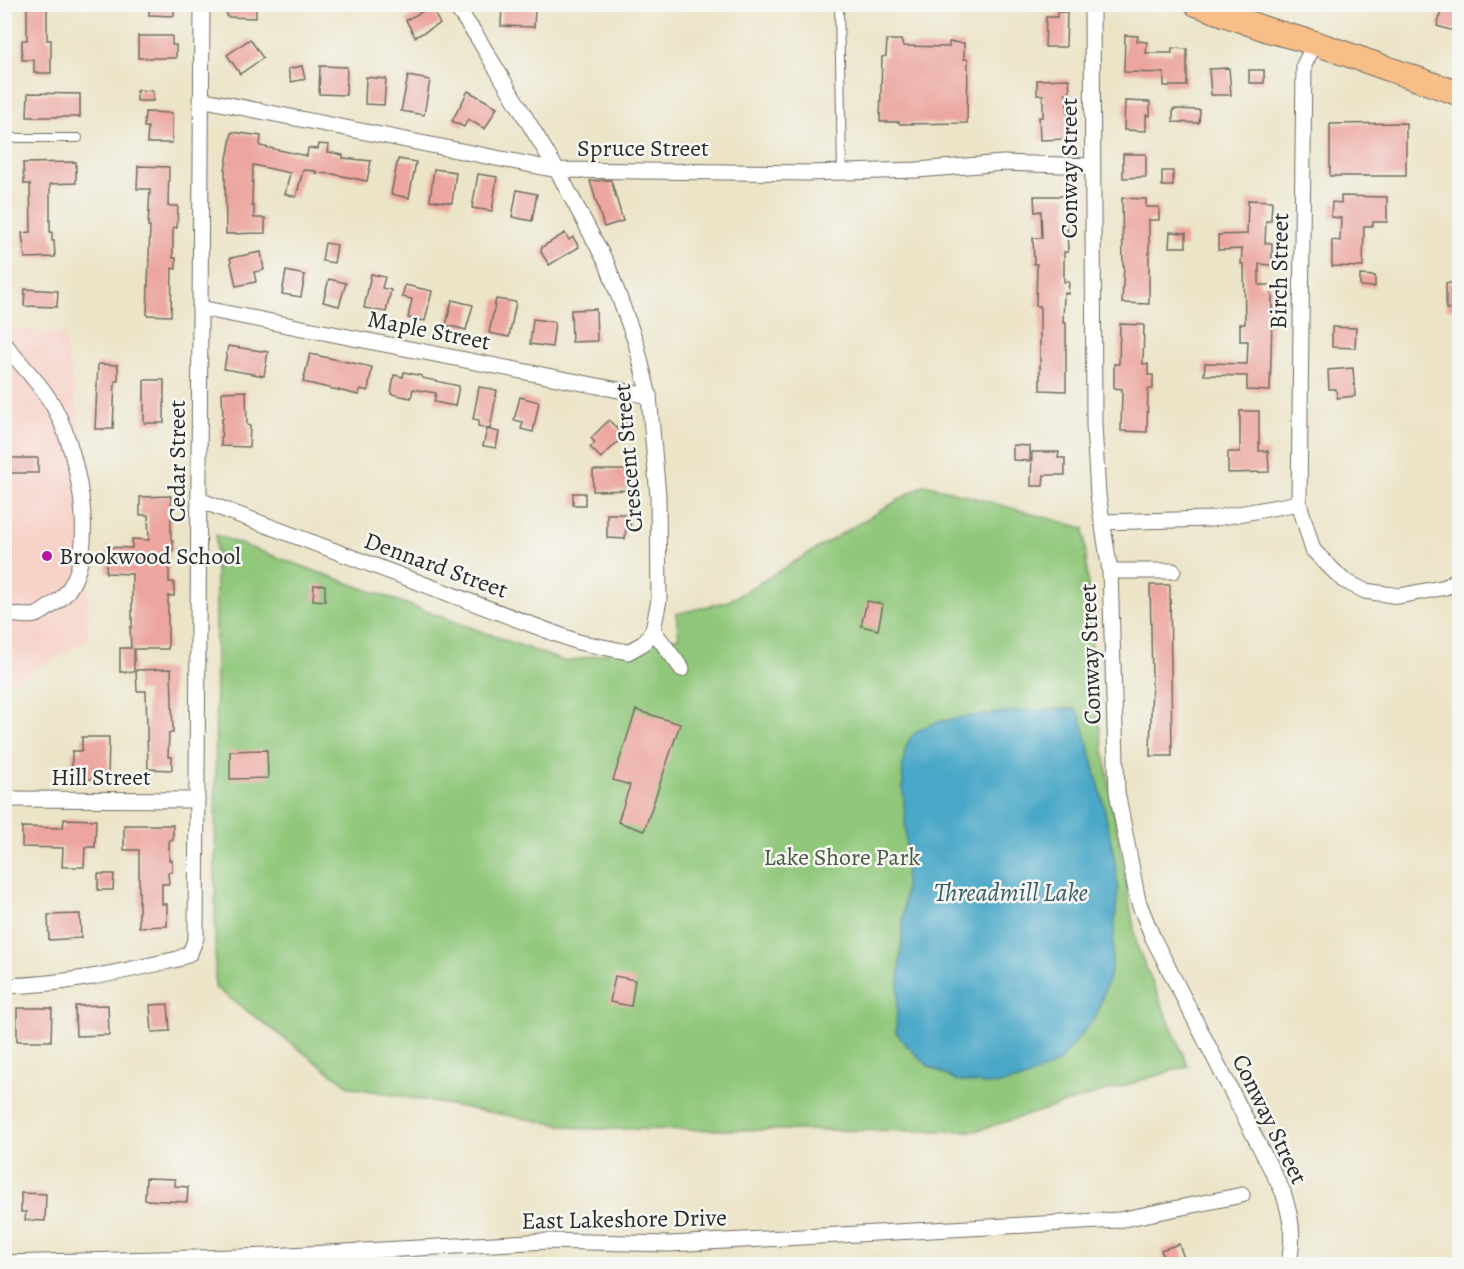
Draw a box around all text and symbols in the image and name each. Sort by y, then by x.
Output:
street label: Conway Street [1053,97,1085,238]
street label: Spruce Street [577,132,709,164]
street label: Birch Street [1262,212,1296,330]
street label: Maple Street [365,302,493,358]
street label: Crescent Street [606,382,650,534]
street label: Cedar Street [161,400,193,522]
street label: Dennard Street [360,524,512,606]
place label: Brookwood School [59,540,241,572]
marker: Brookwood School [40,549,54,563]
street label: Conway Street [1072,583,1108,725]
street label: Hill Street [51,761,151,793]
park label: Lake Shore Park [763,841,921,873]
water label: Threadmill Lake [934,875,1088,910]
street label: Conway Street [1225,1049,1315,1189]
street label: East Lakeshore Drive [521,1201,727,1237]

